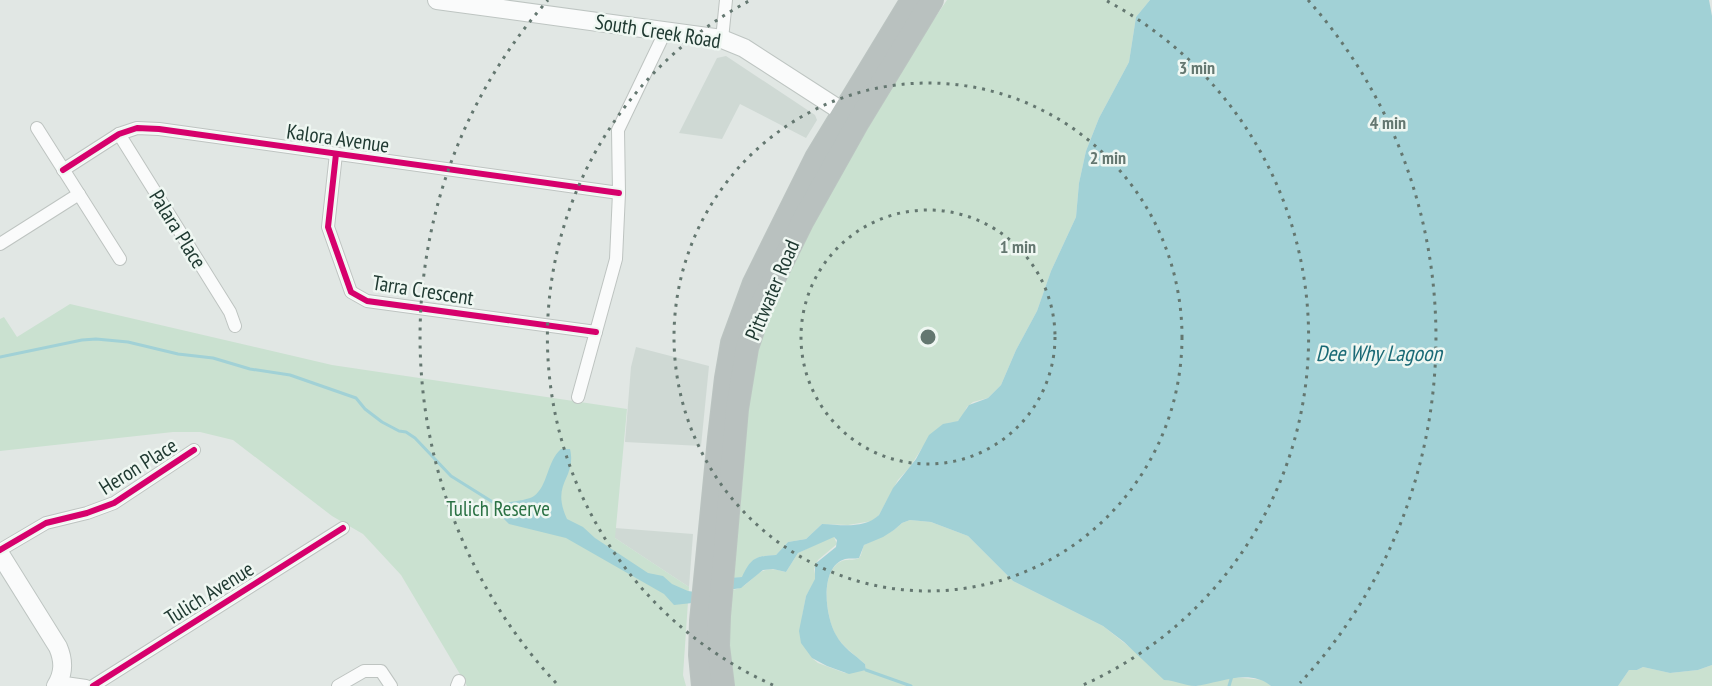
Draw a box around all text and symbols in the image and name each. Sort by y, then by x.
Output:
street label: South Creek Road [593,8,723,54]
text: 3 min [1179,56,1215,79]
text: 4 min [1370,111,1406,134]
street label: Kalora Avenue [285,117,391,159]
text: 2 min [1090,146,1126,169]
street label: Palara Place [143,185,213,273]
text: 1 min [1000,235,1036,258]
street label: Pittwater Road [739,236,805,344]
street label: Tarra Crescent [371,269,476,311]
centre of rings [918,327,938,347]
water label: Dee Why Lagoon [1316,339,1444,367]
street label: Heron Place [94,432,182,500]
park label: Tulich Reserve [446,495,550,522]
street label: Tulich Avenue [159,555,259,631]

